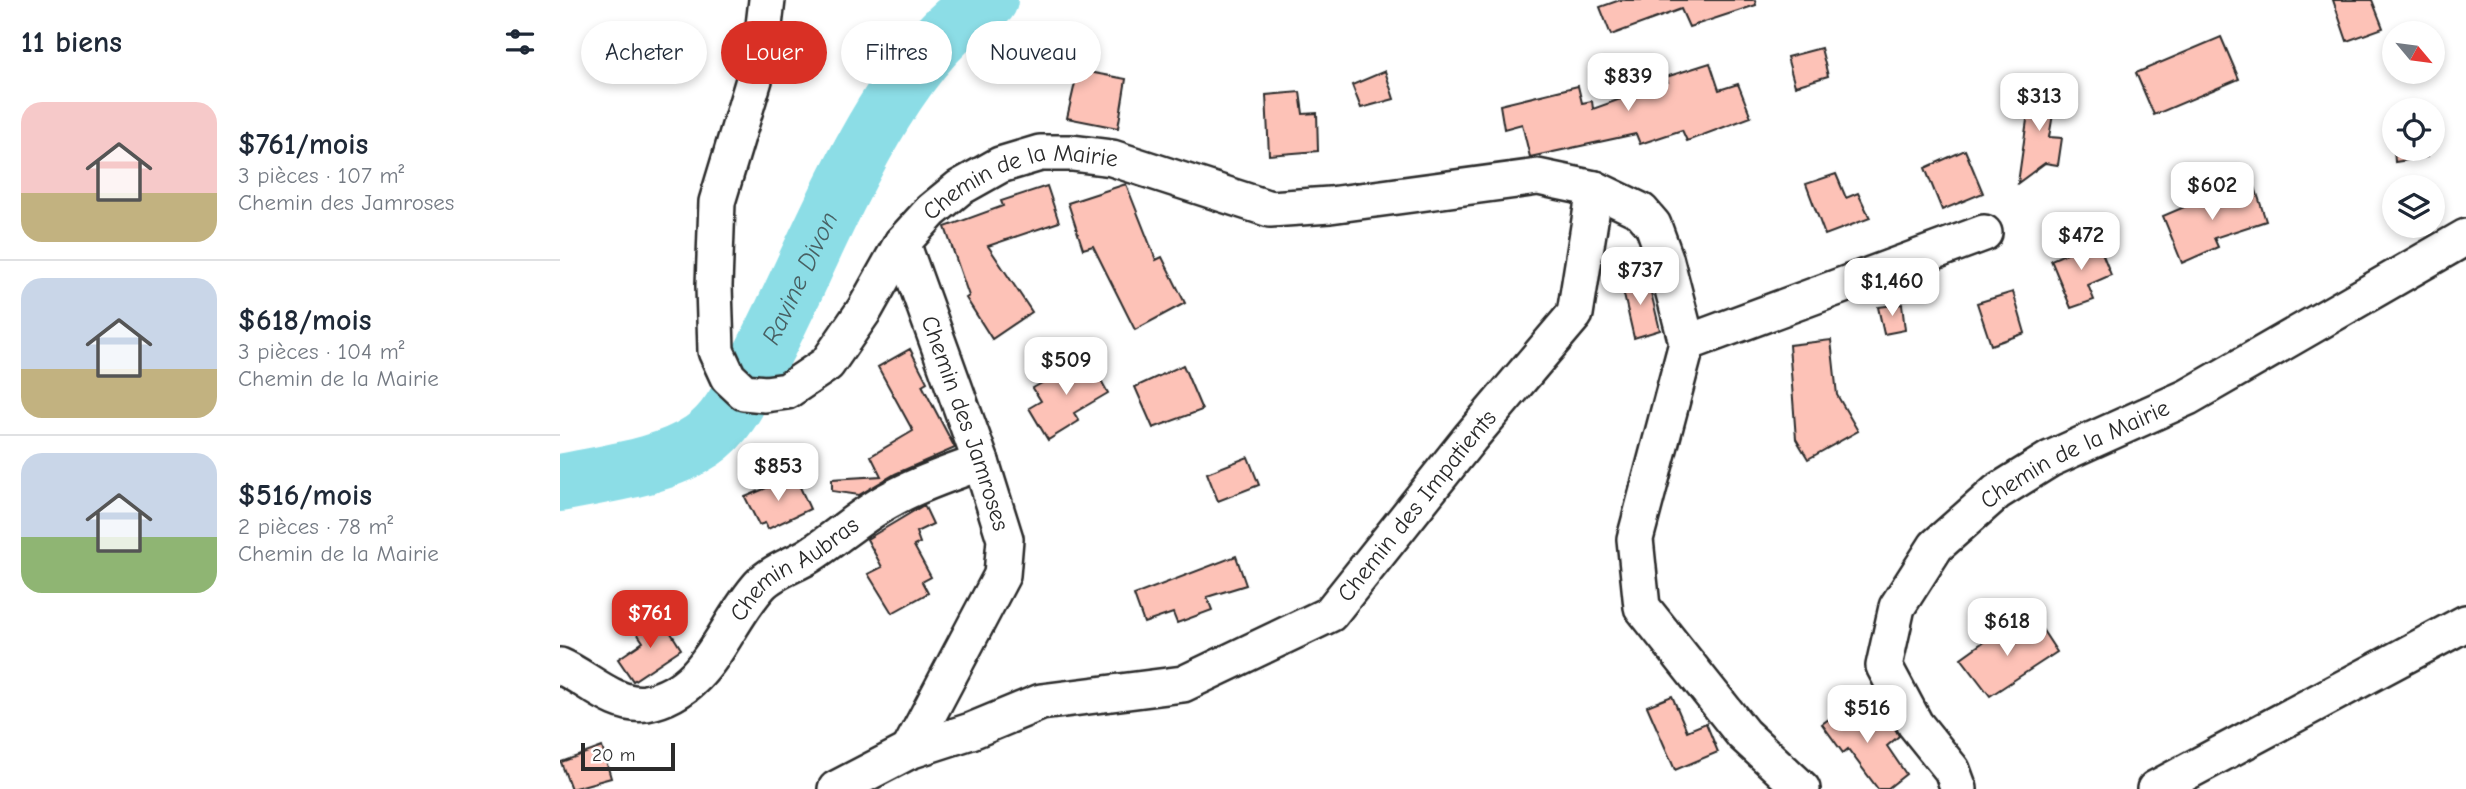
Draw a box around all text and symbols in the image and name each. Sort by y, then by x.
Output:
chip: Acheter [581,21,707,84]
chip: Louer [721,21,827,84]
chip: Filtres [841,21,952,84]
chip: Nouveau [966,21,1101,84]
north arrow [2382,21,2445,84]
map controls [2382,21,2445,238]
icon: filters [501,23,539,61]
text: 11 biens [21,25,122,60]
pin: $839 [1587,54,1669,113]
text: $839 [1604,62,1653,89]
pin: $313 [1998,74,2080,133]
text: $313 [2016,82,2062,109]
button: locate [2382,98,2445,161]
text: $761/mois [238,127,368,162]
icon: home [77,130,161,214]
street label: Chemin de la Mairie [917,138,1120,226]
text: 3 pièces · 107 m² [238,162,404,189]
pin: $602 [2171,162,2253,222]
text: $602 [2187,171,2237,198]
button: layers [2382,175,2445,238]
text: Chemin des Jamroses [238,189,454,216]
water label: Ravine Divon [756,207,844,350]
pin: $472 [2040,212,2122,272]
text: $472 [2058,221,2104,248]
pin: $737 [1599,247,1681,307]
text: $737 [1617,256,1663,283]
pin: $1,460 [1835,258,1949,318]
text: $1,460 [1860,267,1924,294]
text: $618/mois [238,303,371,338]
icon: home [77,306,161,390]
street label: Chemin des Jamroses [915,312,1016,534]
text: 3 pièces · 104 m² [238,338,405,365]
pin: $509 [1025,338,1107,397]
text: $509 [1040,346,1092,373]
text: Chemin de la Mairie [238,365,439,392]
street label: Chemin de la Mairie [1974,393,2174,515]
street label: Chemin des Impatients [1331,404,1502,607]
pin: $853 [737,444,819,503]
text: $853 [753,452,803,479]
text: $516/mois [238,478,372,513]
icon: home [77,481,161,565]
street label: Chemin Aubras [724,511,864,626]
text: 2 pièces · 78 m² [238,513,393,540]
text: Chemin de la Mairie [238,540,439,567]
pin: $761 [609,590,691,650]
pin: $618 [1966,598,2048,658]
text: $761 [628,599,672,626]
text: $618 [1984,607,2030,634]
pin: $516 [1826,686,1908,745]
text: $516 [1843,694,1891,721]
scale bar [581,740,676,772]
text: 20 m [592,744,636,766]

